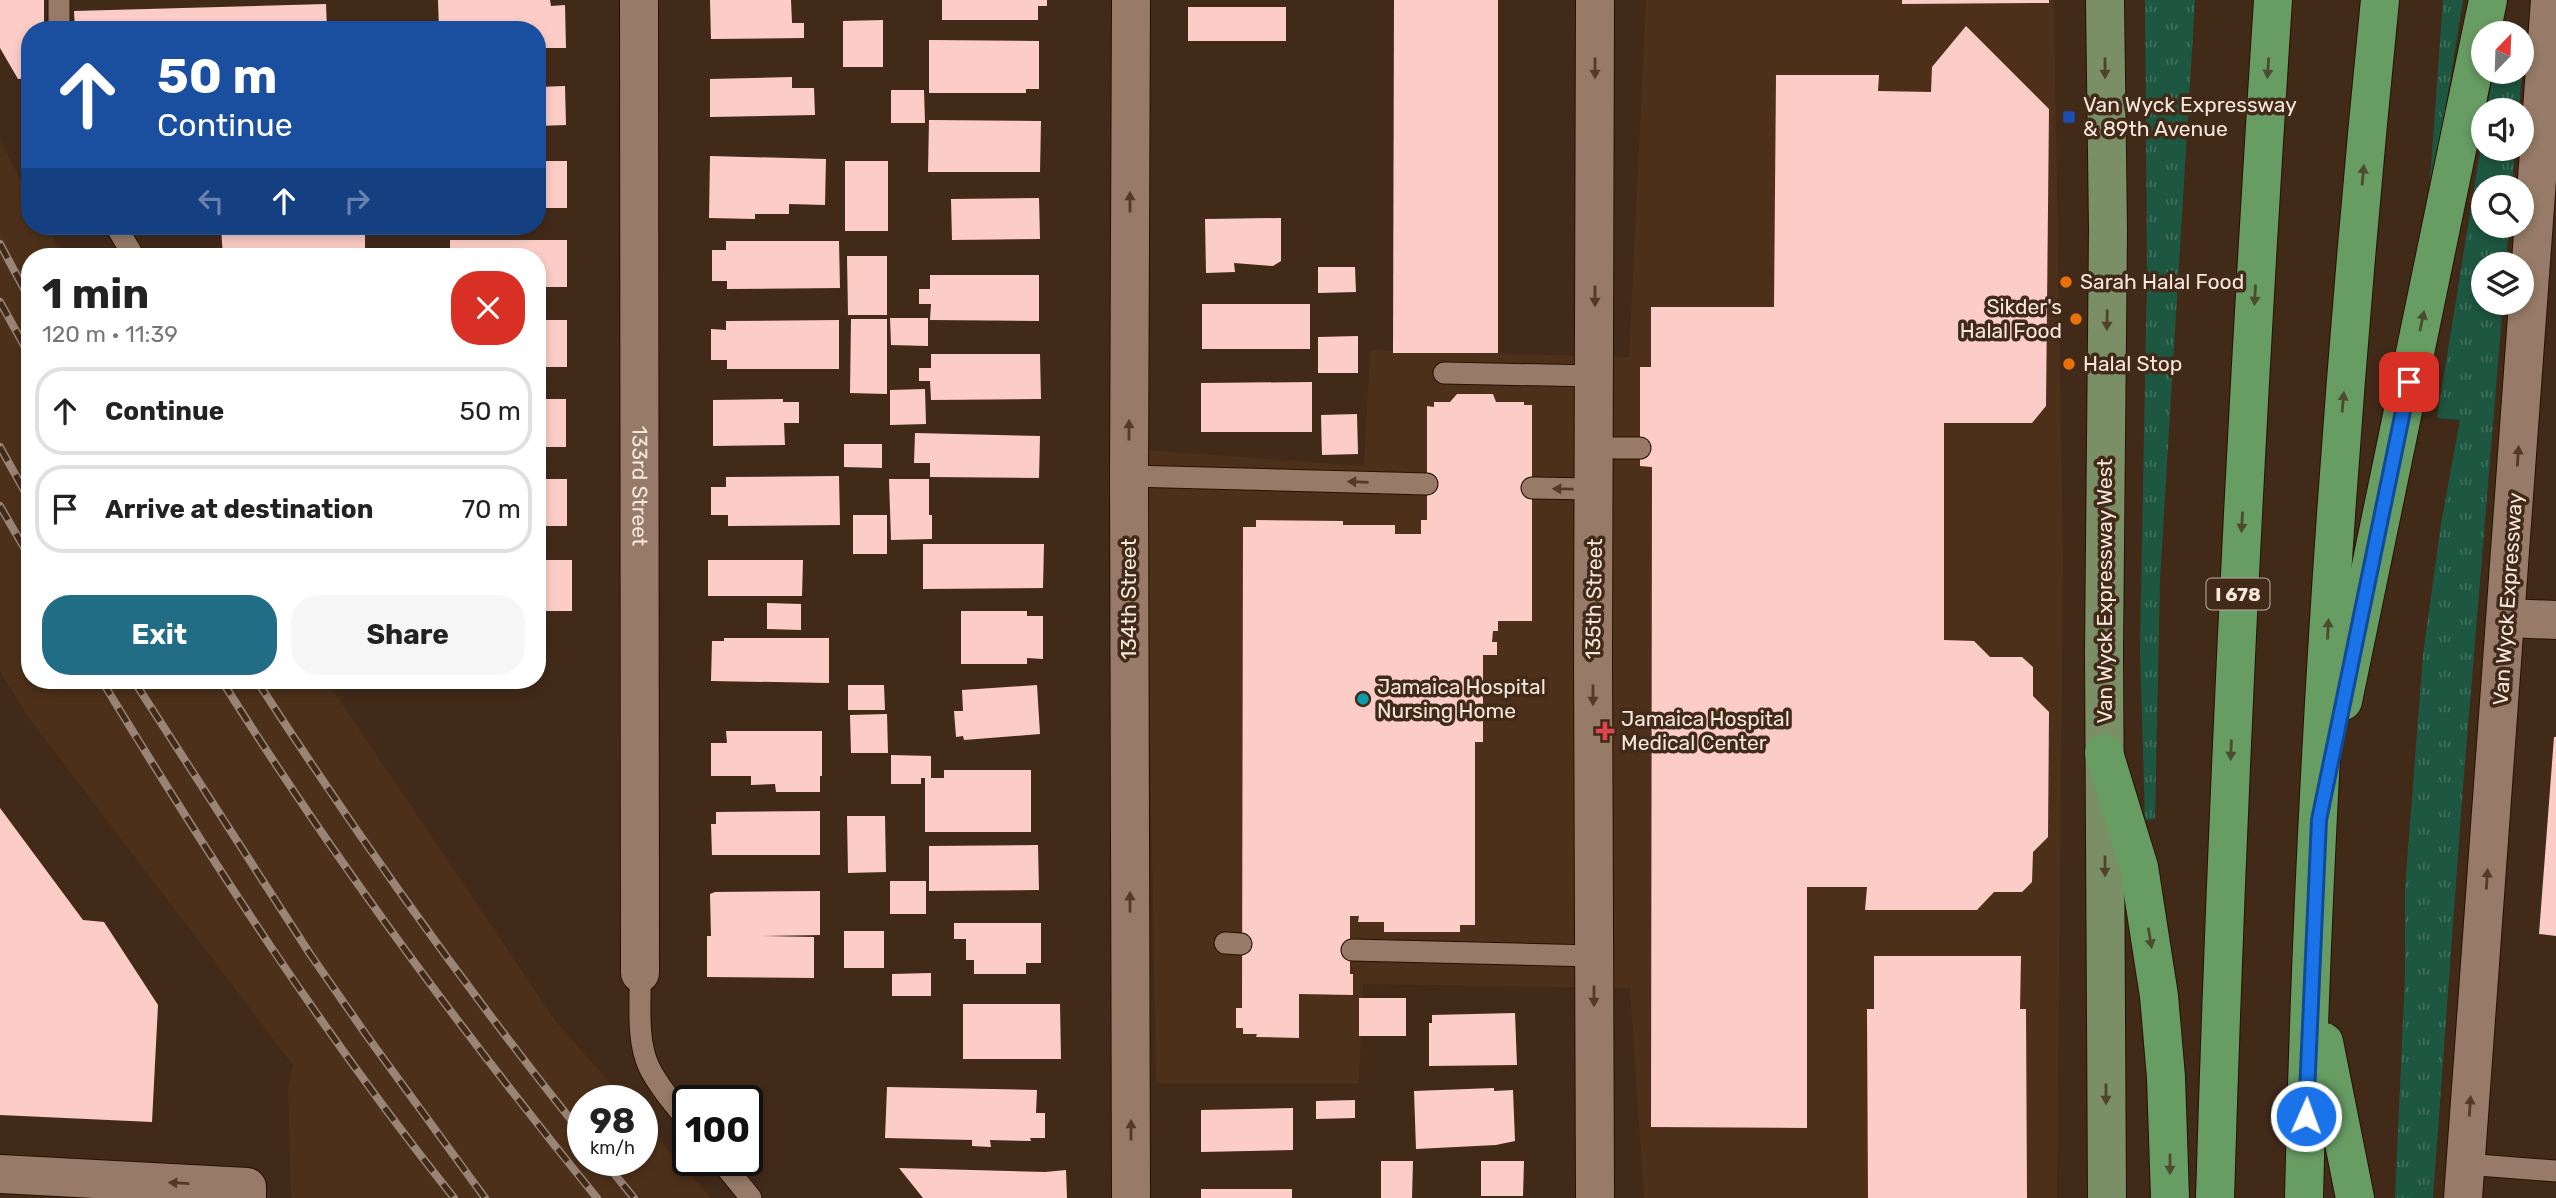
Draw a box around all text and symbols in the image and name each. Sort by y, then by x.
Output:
north arrow [2471,21,2534,84]
map controls [2471,21,2534,315]
text: 50 m [157,47,277,105]
icon: ahead [42,49,133,140]
one-way arrow [1589,57,1601,79]
one-way arrow [2100,57,2111,79]
one-way arrow [2262,57,2273,79]
place label: Van Wyck Expressway & 89th Avenue [2083,92,2297,141]
button: sound [2471,98,2534,161]
text: Continue [157,106,293,144]
marker: Van Wyck Expressway & 89th Avenue [2061,109,2077,125]
one-way arrow [2358,164,2369,186]
button: search [2471,175,2534,238]
icon: left [192,182,230,220]
icon: ahead [265,182,303,220]
icon: right [338,182,376,220]
one-way arrow [1124,191,1136,213]
button: layers [2471,252,2534,315]
text: 1 min [42,269,149,319]
place label: Sarah Halal Food [2080,269,2244,294]
button: close [451,271,525,345]
marker: Sarah Halal Food [2058,274,2074,290]
one-way arrow [2249,284,2260,306]
one-way arrow [1589,285,1601,307]
place label: Sikder's Halal Food [1960,294,2062,343]
one-way arrow [2101,309,2113,331]
one-way arrow [2416,310,2427,332]
marker: Sikder's Halal Food [2068,311,2084,327]
text: 120 m · 11:39 [42,320,178,348]
place label: Halal Stop [2083,351,2182,376]
pin [2379,352,2439,412]
marker: Halal Stop [2061,356,2077,372]
icon: arrive [2390,363,2428,401]
one-way arrow [2338,391,2349,413]
icon: ahead [46,392,84,430]
text: Continue [105,396,224,427]
text: 50 m [460,396,521,427]
one-way arrow [1123,419,1135,441]
street label: 133rd Street [627,426,653,546]
one-way arrow [2513,445,2524,467]
street label: Van Wyck Expressway West [2092,458,2117,724]
one-way arrow [1347,477,1369,488]
one-way arrow [1552,483,1574,495]
icon: arrive [46,490,84,528]
street label: Van Wyck Expressway [2488,491,2527,706]
text: Arrive at destination [105,494,373,525]
text: 70 m [462,494,521,525]
one-way arrow [2236,512,2247,534]
street label: 134th Street [1116,538,1141,660]
street label: 135th Street [1580,538,1607,660]
road number: I 678 [2206,579,2270,610]
button: Exit [42,595,277,675]
button: Share [291,595,525,675]
one-way arrow [2323,618,2334,640]
place label: Jamaica Hospital Nursing Home [1377,674,1546,723]
one-way arrow [1587,684,1599,706]
marker: Jamaica Hospital Nursing Home [1355,691,1371,707]
place label: Jamaica Hospital Medical Center [1621,706,1790,755]
marker: Jamaica Hospital Medical Center [1595,721,1615,741]
one-way arrow [2225,739,2236,761]
one-way arrow [2099,855,2111,877]
one-way arrow [2482,867,2493,889]
one-way arrow [1124,891,1136,913]
one-way arrow [2145,927,2156,949]
one-way arrow [1588,985,1600,1007]
position arrow [2269,1079,2343,1153]
one-way arrow [2100,1083,2112,1105]
speed limit sign: 100 [672,1085,763,1176]
one-way arrow [2465,1094,2476,1116]
text: 98 [589,1100,636,1142]
one-way arrow [1125,1119,1136,1141]
text: km/h [590,1137,635,1159]
one-way arrow [2164,1153,2176,1175]
one-way arrow [168,1178,190,1189]

